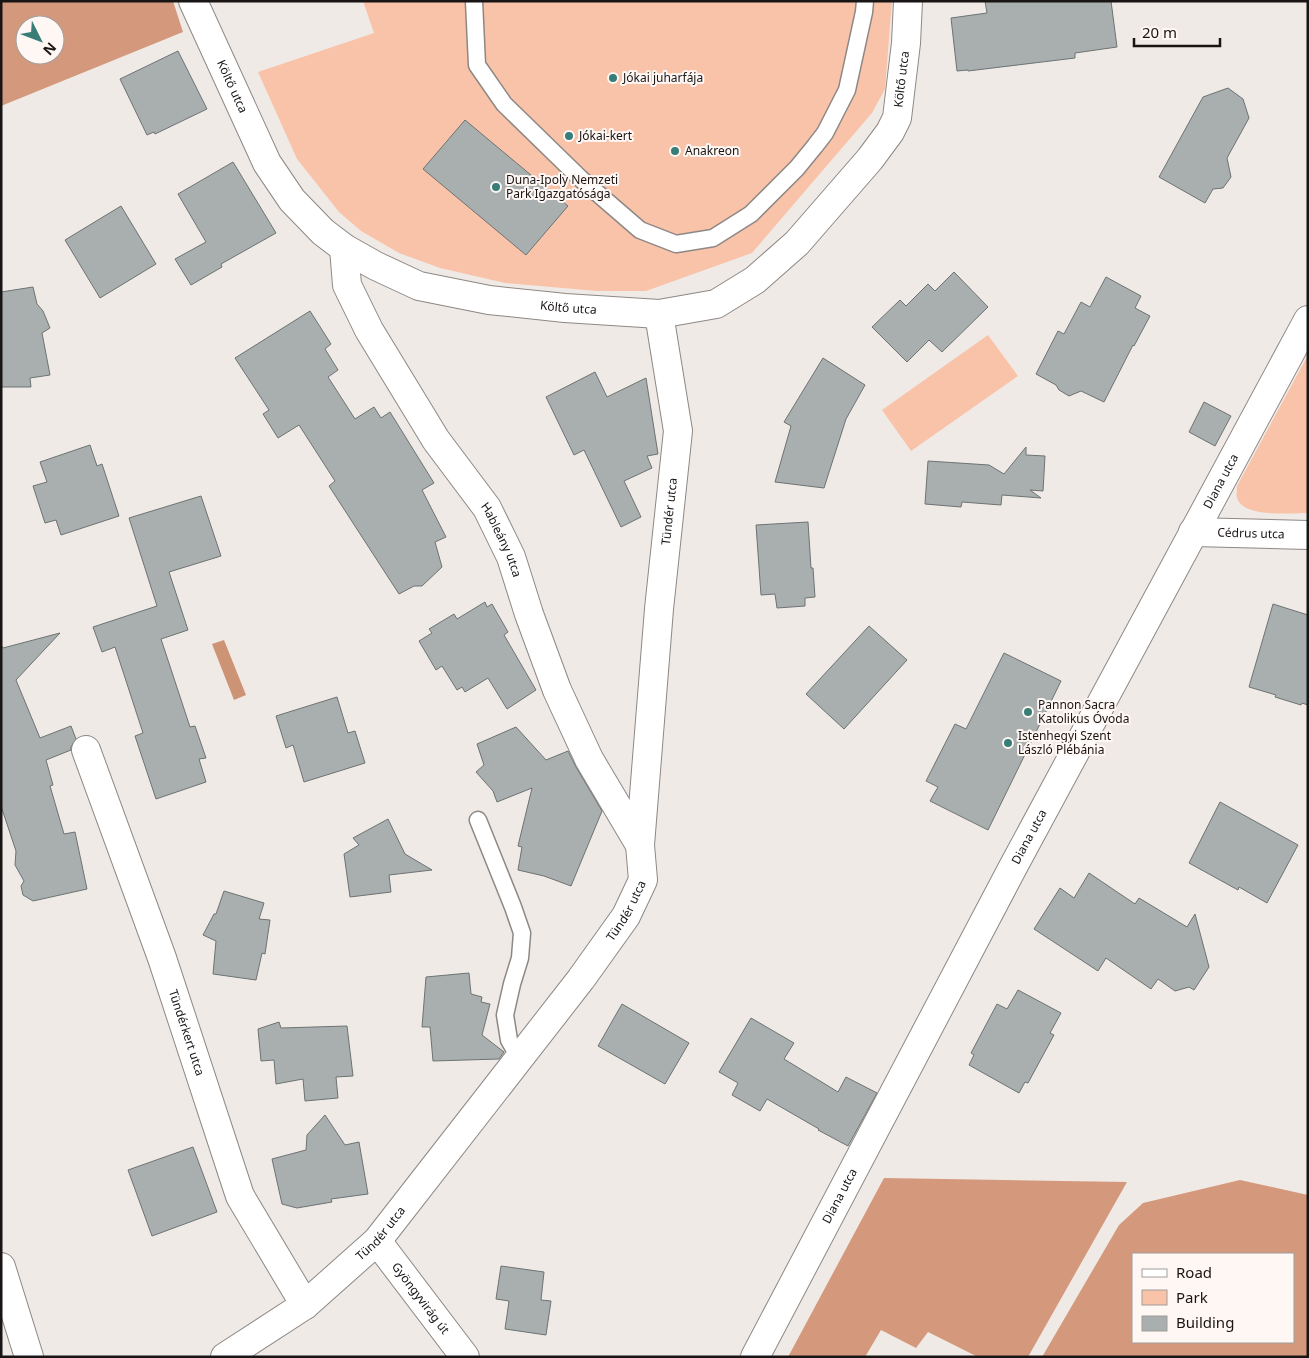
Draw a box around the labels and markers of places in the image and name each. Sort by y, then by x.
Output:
place label: Jókai juharfája [622,69,703,86]
marker: Jókai juharfája [607,72,619,84]
place label: Jókai-kert [578,127,633,144]
marker: Jókai-kert [563,130,575,142]
place label: Anakreon [685,142,739,159]
marker: Anakreon [669,145,681,157]
place label: Duna-Ipoly Nemzeti Park Igazgatósága [506,171,618,202]
marker: Duna-Ipoly Nemzeti Park Igazgatósága [490,181,502,193]
place label: Pannon Sacra Katolikus Óvoda [1038,696,1129,727]
marker: Pannon Sacra Katolikus Óvoda [1022,706,1034,718]
place label: Istenhegyi Szent László Plébánia [1018,727,1112,758]
marker: Istenhegyi Szent László Plébánia [1002,737,1014,749]

